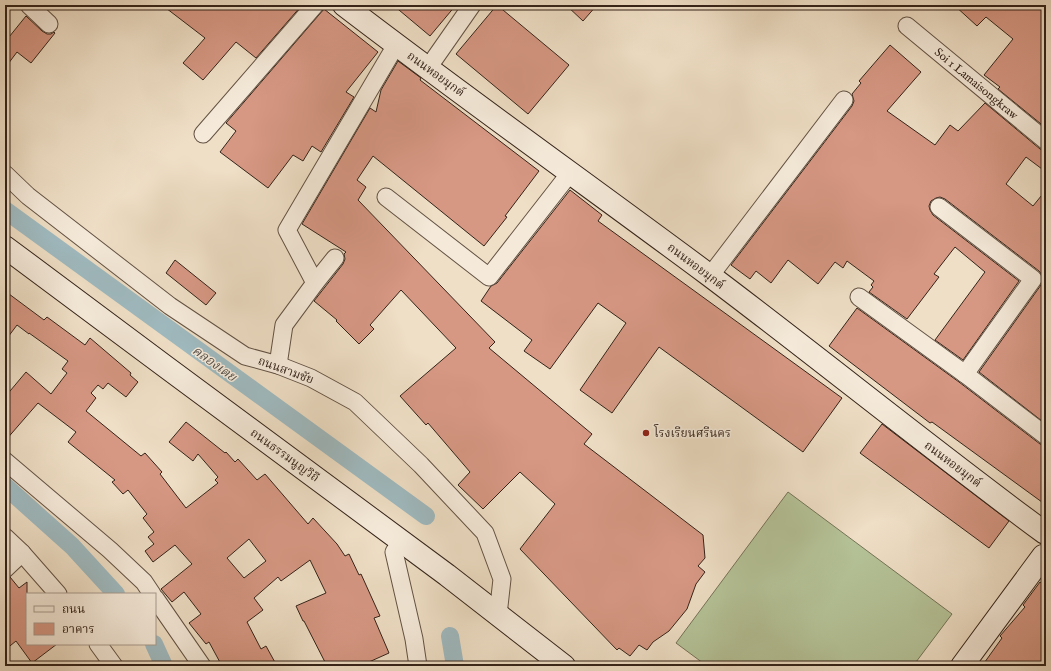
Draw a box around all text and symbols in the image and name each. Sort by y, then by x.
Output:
street label: Soi 1 Lamaisongkraw [931,45,1022,123]
street label: ถนนหอยมุกต์ [404,48,467,100]
street label: ถนนหอยมุกต์ [664,240,727,293]
water label: คลองเตย [189,342,241,387]
street label: ถนนสามชัย [256,353,316,388]
place label: โรงเรียนศรีนคร [653,424,731,441]
street label: ถนนธรรมนูญวิถี [247,425,322,486]
marker: โรงเรียนศรีนคร [641,428,651,438]
street label: ถนนหอยมุกต์ [921,438,984,491]
legend [26,593,156,645]
text: ถนน [62,602,85,617]
text: อาคาร [62,622,94,637]

